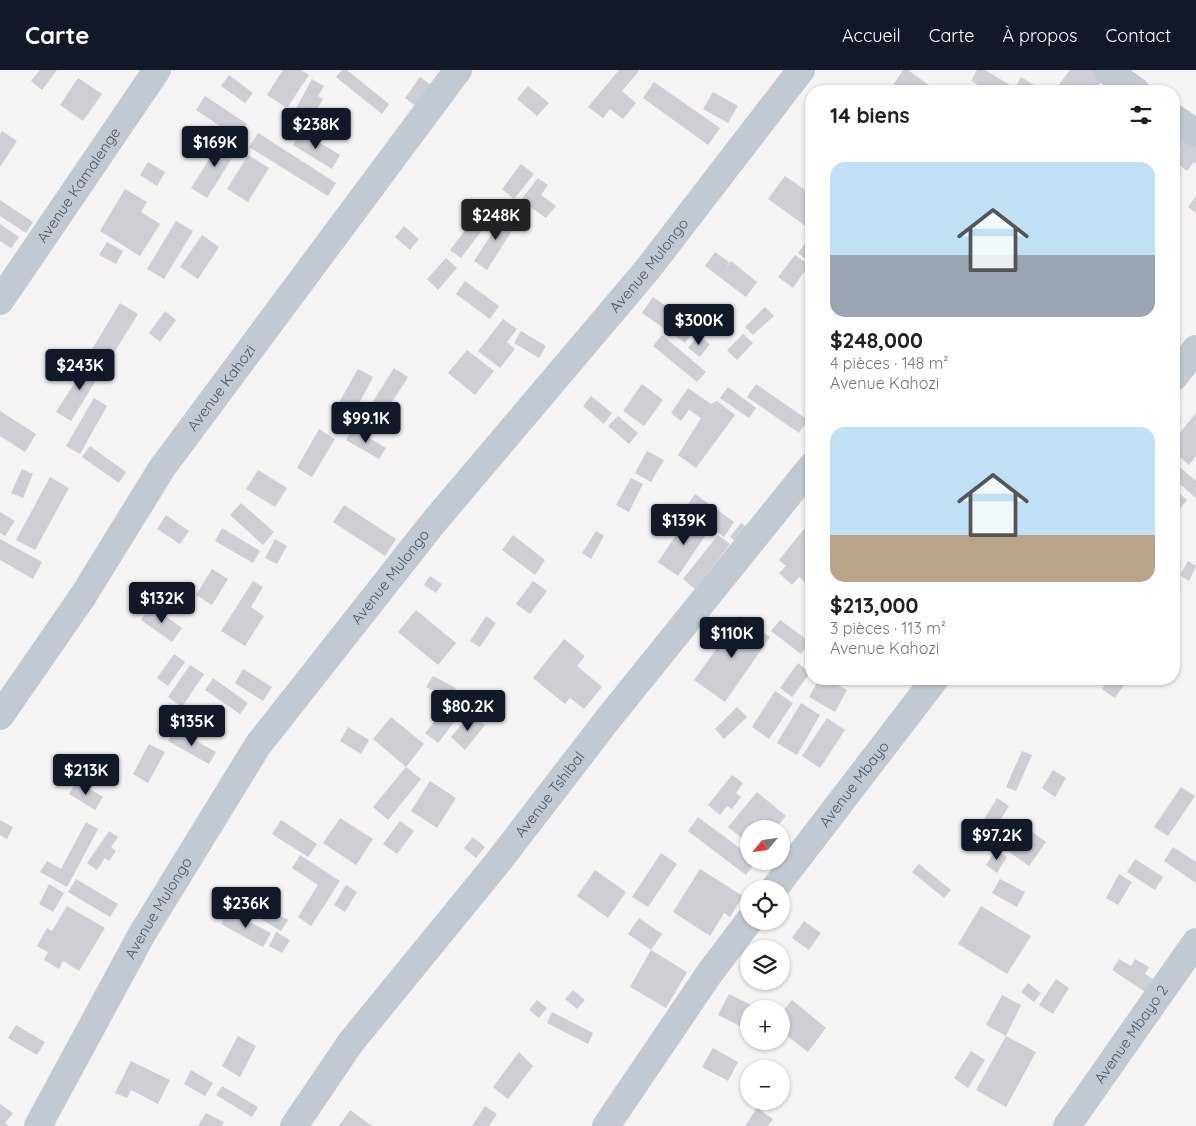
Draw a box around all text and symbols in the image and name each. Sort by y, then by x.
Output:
text: Carte [25,20,89,50]
text: Accueil [842,24,901,47]
text: Carte [929,24,974,47]
text: À propos [1002,24,1078,47]
text: Contact [1106,24,1171,47]
icon: filters [1127,101,1155,129]
text: 14 biens [830,102,910,128]
pin: $238K [281,108,351,150]
text: $238K [293,114,339,134]
street label: Avenue Kamalenge [32,124,124,246]
pin: $169K [180,126,250,168]
text: $169K [193,132,237,152]
icon: home [948,195,1038,285]
pin: $248K [461,198,531,241]
text: $248K [472,205,520,225]
street label: Avenue Mulongo [605,214,692,316]
pin: $300K [664,304,734,346]
text: $300K [675,310,723,330]
text: $248,000 [830,327,923,353]
street label: Avenue Kahozi [183,341,259,435]
pin: $243K [45,348,115,391]
text: 4 pièces · 148 m² [830,353,948,373]
text: $243K [56,355,104,375]
text: Avenue Kahozi [830,373,939,393]
pin: $99.1K [325,402,407,444]
text: $99.1K [343,408,389,428]
icon: home [948,460,1038,550]
pin: $139K [649,504,719,546]
text: $139K [662,510,706,530]
street label: Avenue Mulongo [347,525,433,628]
pin: $132K [127,582,197,624]
text: $132K [140,588,184,608]
text: $213,000 [830,592,918,618]
pin: $110K [697,616,767,659]
text: 3 pièces · 113 m² [830,618,946,638]
text: $110K [711,623,753,643]
text: Avenue Kahozi [830,638,939,658]
pin: $80.2K [427,690,509,732]
text: $80.2K [442,696,494,716]
pin: $135K [157,704,227,747]
text: $135K [170,711,214,731]
street label: Avenue Mbayo [815,737,893,831]
street label: Avenue Tshibal [510,748,588,841]
pin: $213K [51,754,121,796]
text: $213K [64,760,108,780]
pin: $97.2K [956,818,1038,861]
north arrow [740,820,790,870]
map controls [740,820,790,1110]
text: $97.2K [972,825,1022,845]
street label: Avenue Mulongo [120,853,196,962]
button: locate [740,880,790,930]
pin: $236K [211,886,281,929]
text: $236K [223,893,269,913]
button: layers [740,940,790,990]
street label: Avenue Mbayo 2 [1090,981,1172,1087]
button: + [740,1000,790,1050]
button: − [740,1060,790,1110]

